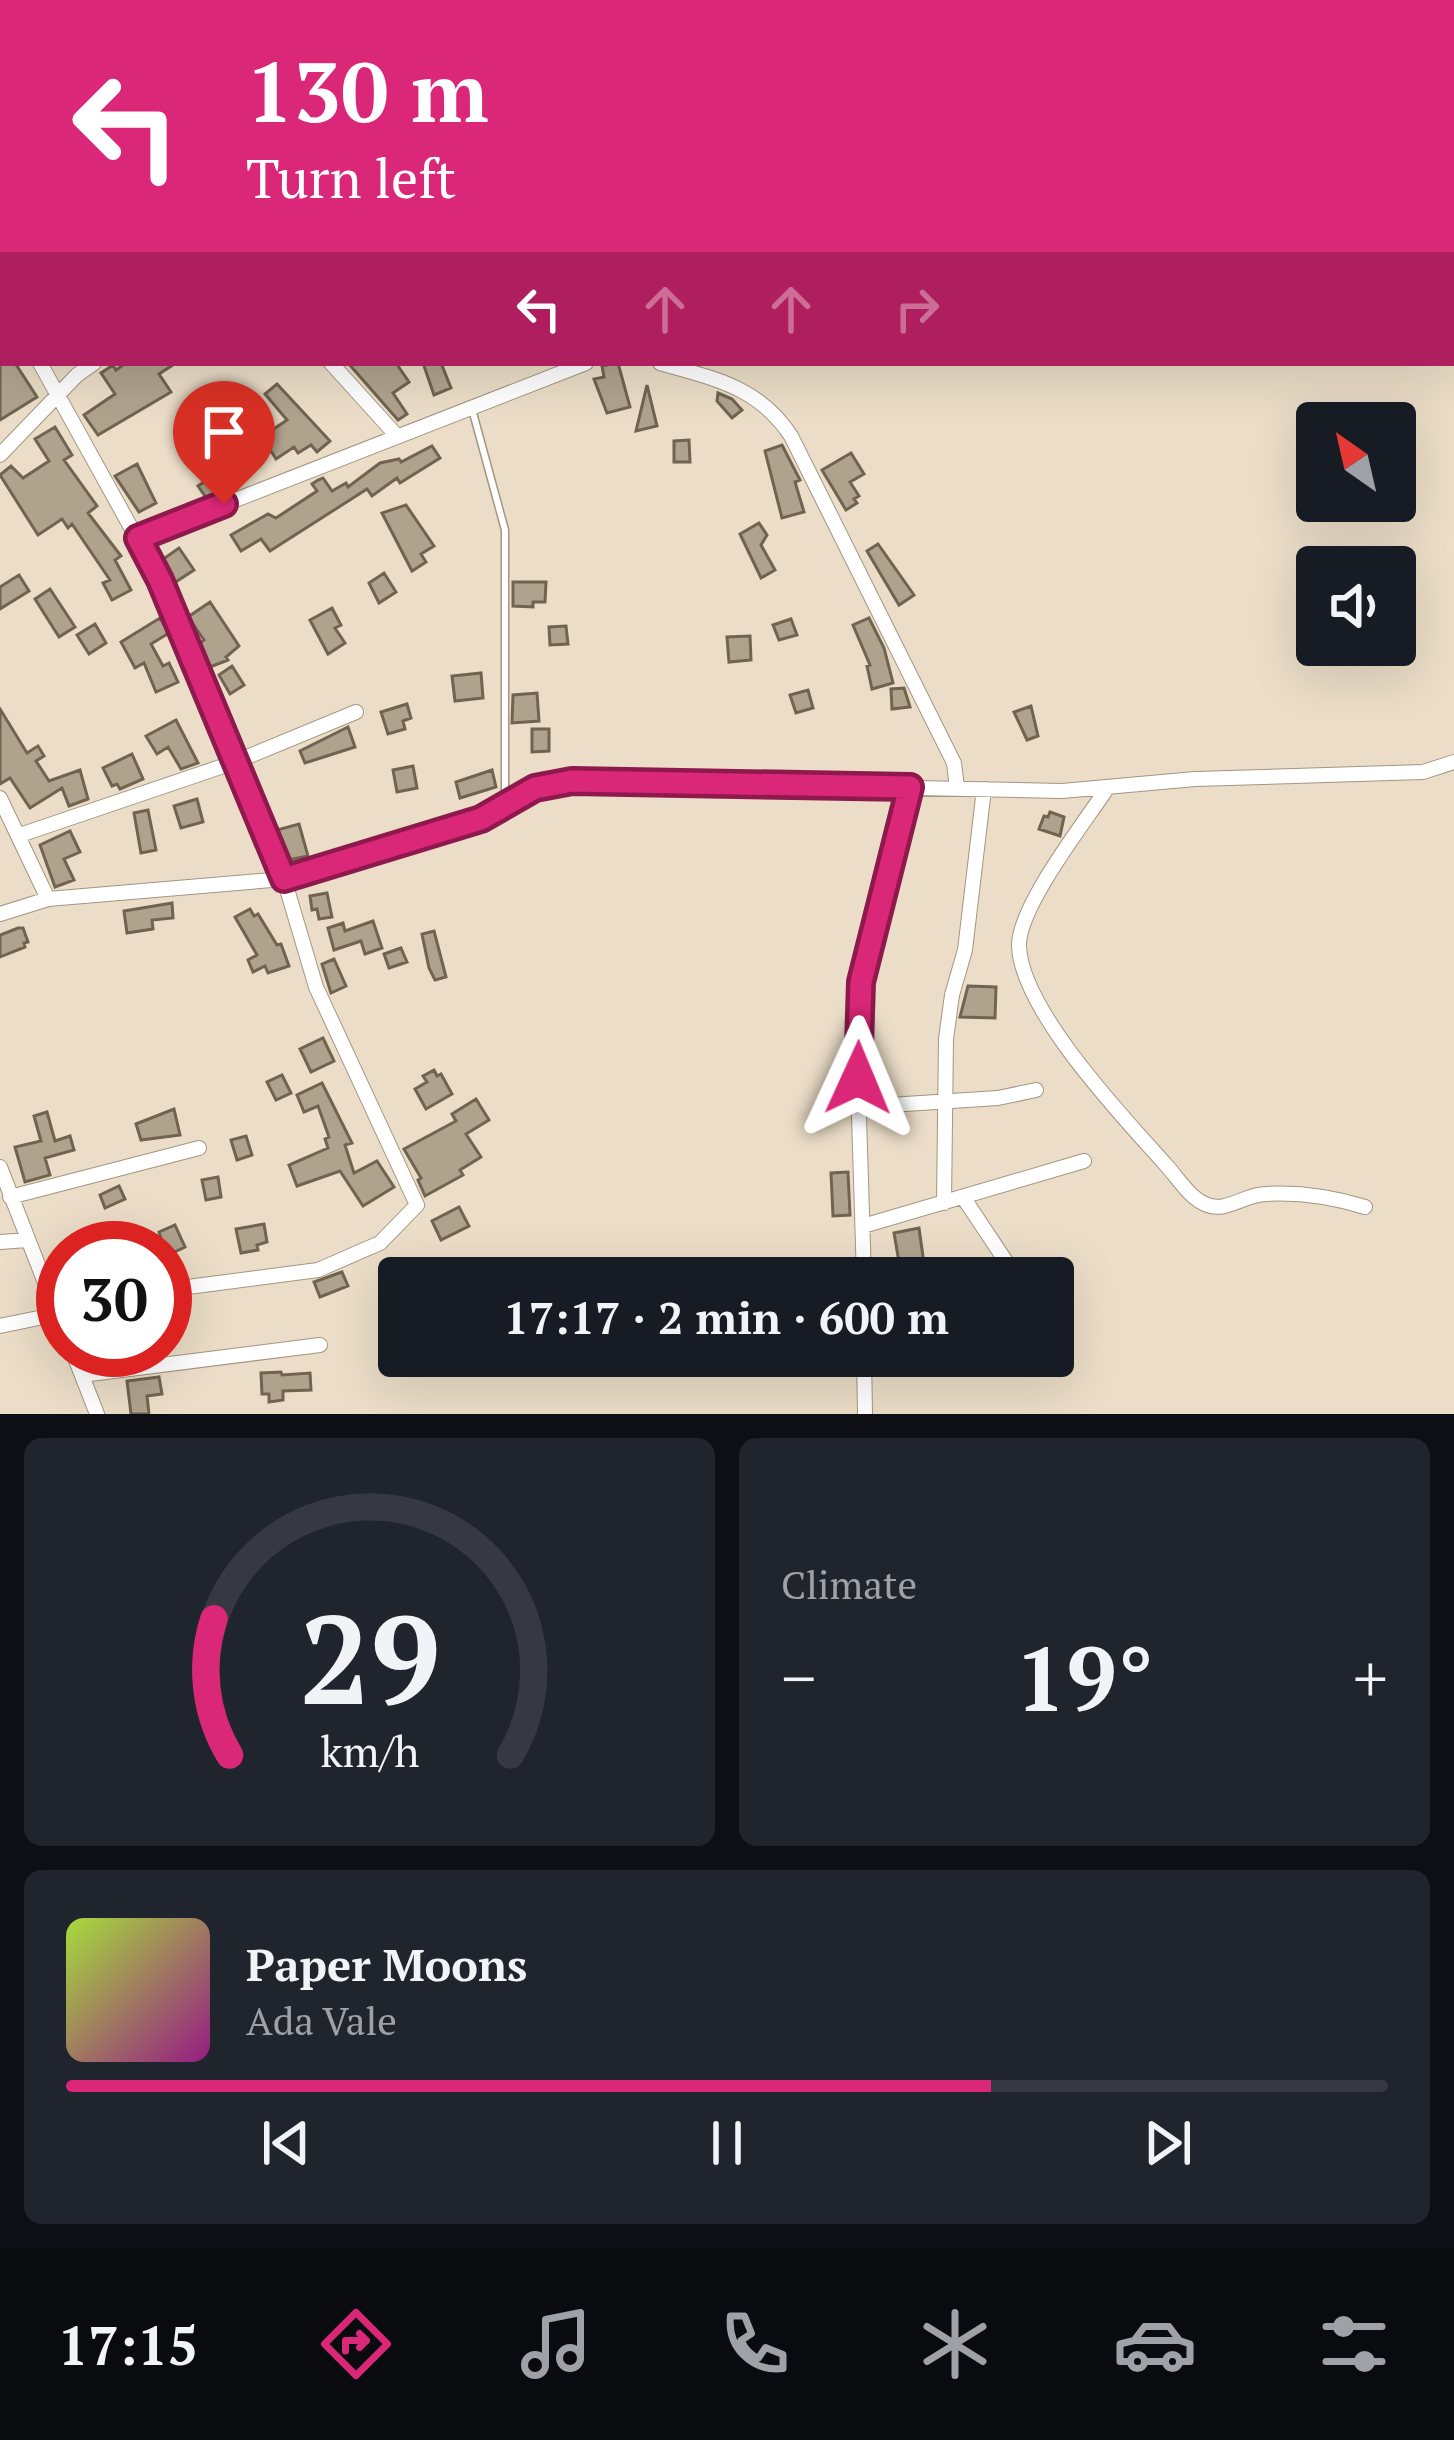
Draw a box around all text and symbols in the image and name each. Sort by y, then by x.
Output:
text: 130 m [246,35,489,146]
icon: left [48,48,204,204]
text: Turn left [246,142,456,213]
icon: left [506,276,572,342]
icon: ahead [632,276,698,342]
icon: ahead [758,276,824,342]
icon: right [884,276,950,342]
pin [173,381,275,504]
icon: arrive [191,399,257,465]
north arrow [1296,402,1416,522]
map controls [1296,402,1416,666]
button: sound [1296,546,1416,666]
position arrow [795,1015,921,1141]
speed limit sign: 30 [36,1221,192,1377]
text: 17:17 · 2 min · 600 m [503,1287,949,1347]
text: Climate [781,1558,917,1610]
text: 29 [299,1574,440,1740]
text: 19° [1015,1617,1154,1737]
text: − [781,1633,816,1721]
text: + [1353,1633,1388,1721]
text: km/h [320,1722,419,1779]
text: Paper Moons [246,1934,527,1994]
text: Ada Vale [246,1994,397,2046]
icon: previous [253,2110,319,2176]
icon: pause [694,2110,760,2176]
icon: next [1135,2110,1201,2176]
icon: directions [314,2302,398,2386]
icon: music [514,2302,598,2386]
icon: phone [713,2302,797,2386]
icon: climate [913,2302,997,2386]
icon: car [1113,2302,1197,2386]
icon: filters [1312,2302,1396,2386]
text: 17:15 [58,2309,198,2380]

